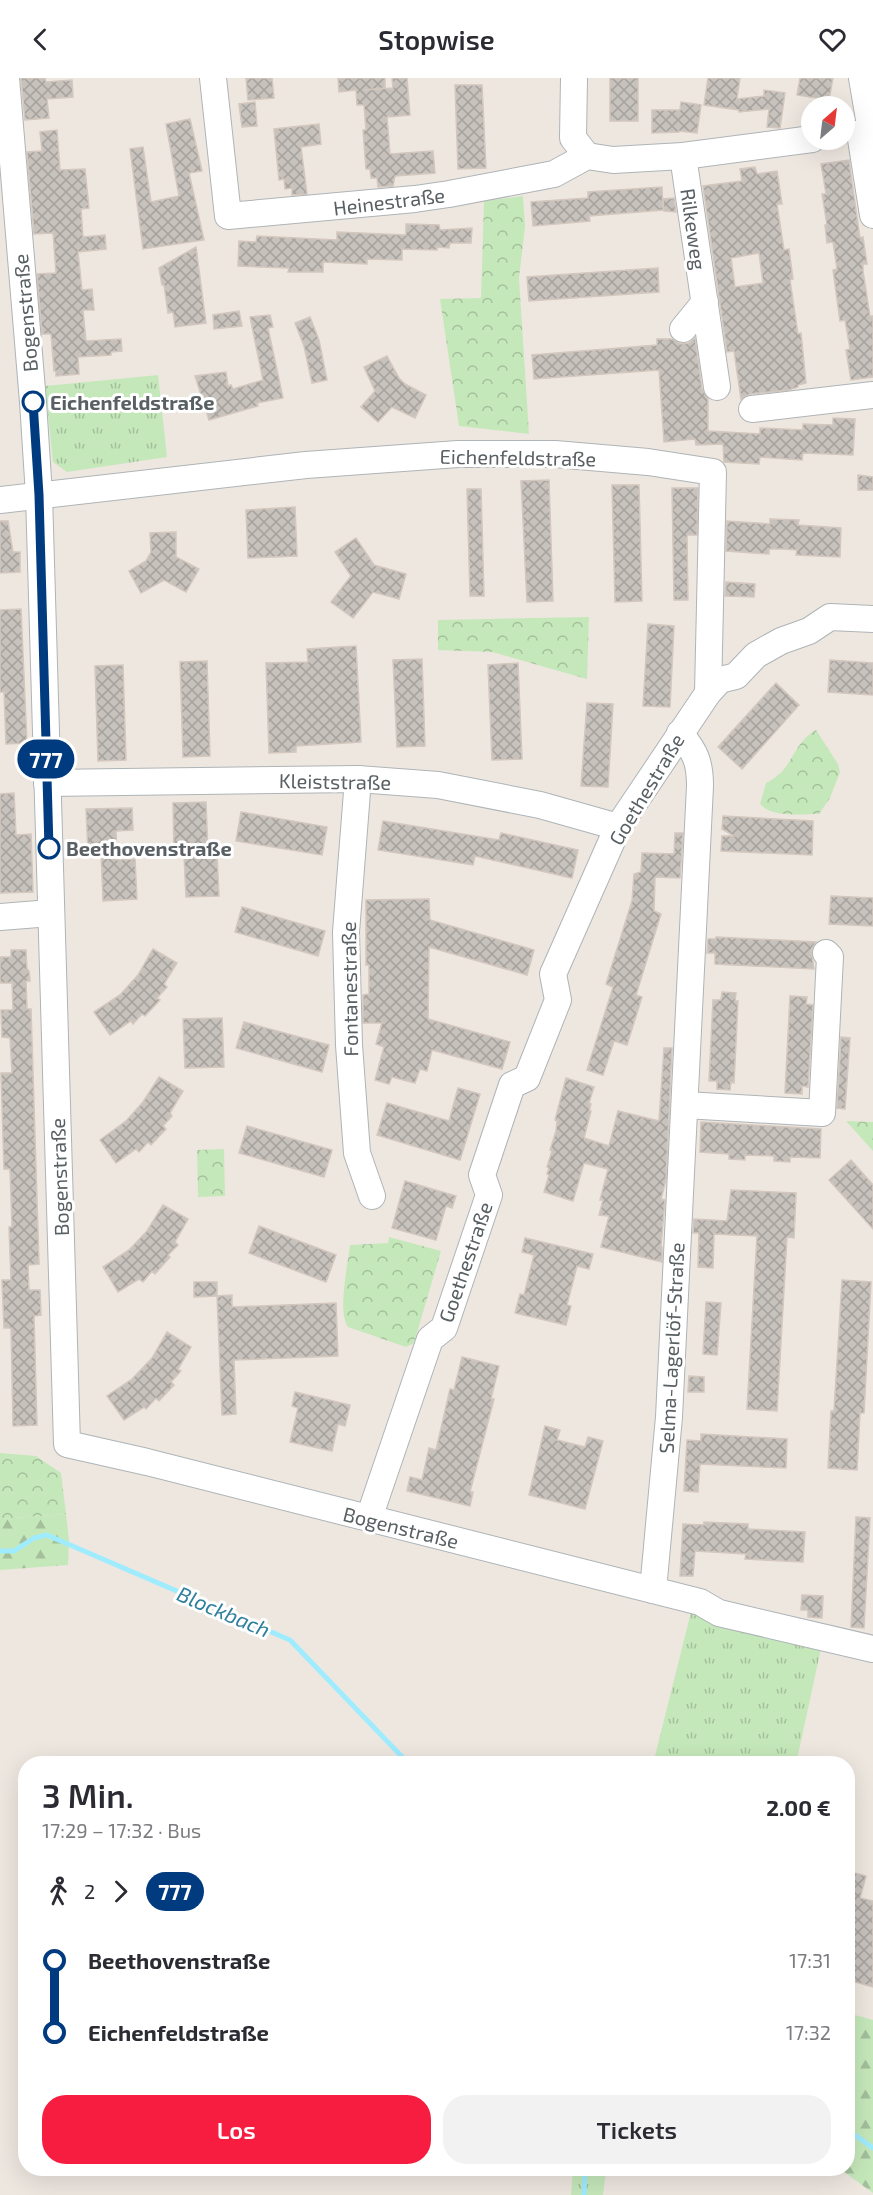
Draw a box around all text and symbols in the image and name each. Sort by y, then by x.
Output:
icon: back [24,23,57,56]
text: Stopwise [378,23,495,55]
icon: heart [816,23,849,56]
north arrow [801,96,855,150]
map controls [801,96,855,150]
street label: Heinestraße [332,182,446,220]
street label: Rilkeweg [676,187,712,271]
street label: Bogenstraße [8,253,42,373]
place label: Eichenfeldstraße [50,390,214,414]
marker: Eichenfeldstraße [22,391,44,413]
street label: Eichenfeldstraße [440,444,596,470]
street label: Goethestraße [603,729,689,849]
line badge: 777 [12,740,80,778]
text: 777 [29,747,63,772]
street label: Kleiststraße [279,768,391,794]
place label: Beethovenstraße [66,836,232,860]
marker: Beethovenstraße [38,837,60,859]
street label: Fontanestraße [336,921,362,1057]
street label: Bogenstraße [45,1118,73,1236]
street label: Goethestraße [433,1199,497,1325]
street label: Selma-Lagerlöf-Straße [653,1242,689,1454]
street label: Bogenstraße [341,1501,461,1553]
water label: Blockbach [174,1580,274,1642]
text: 3 Min. [42,1775,134,1815]
text: 2.00 € [766,1794,831,1820]
text: 17:29 – 17:32 · Bus [42,1818,201,1842]
icon: walk [42,1875,75,1908]
icon: forward [104,1875,137,1908]
text: 2 [84,1879,95,1903]
text: 777 [158,1879,192,1904]
text: Beethovenstraße [88,1947,270,1973]
text: 17:31 [789,1948,831,1972]
text: Eichenfeldstraße [88,2019,269,2045]
text: 17:32 [786,2020,831,2044]
button: Los [42,2095,431,2164]
button: Tickets [443,2095,831,2164]

